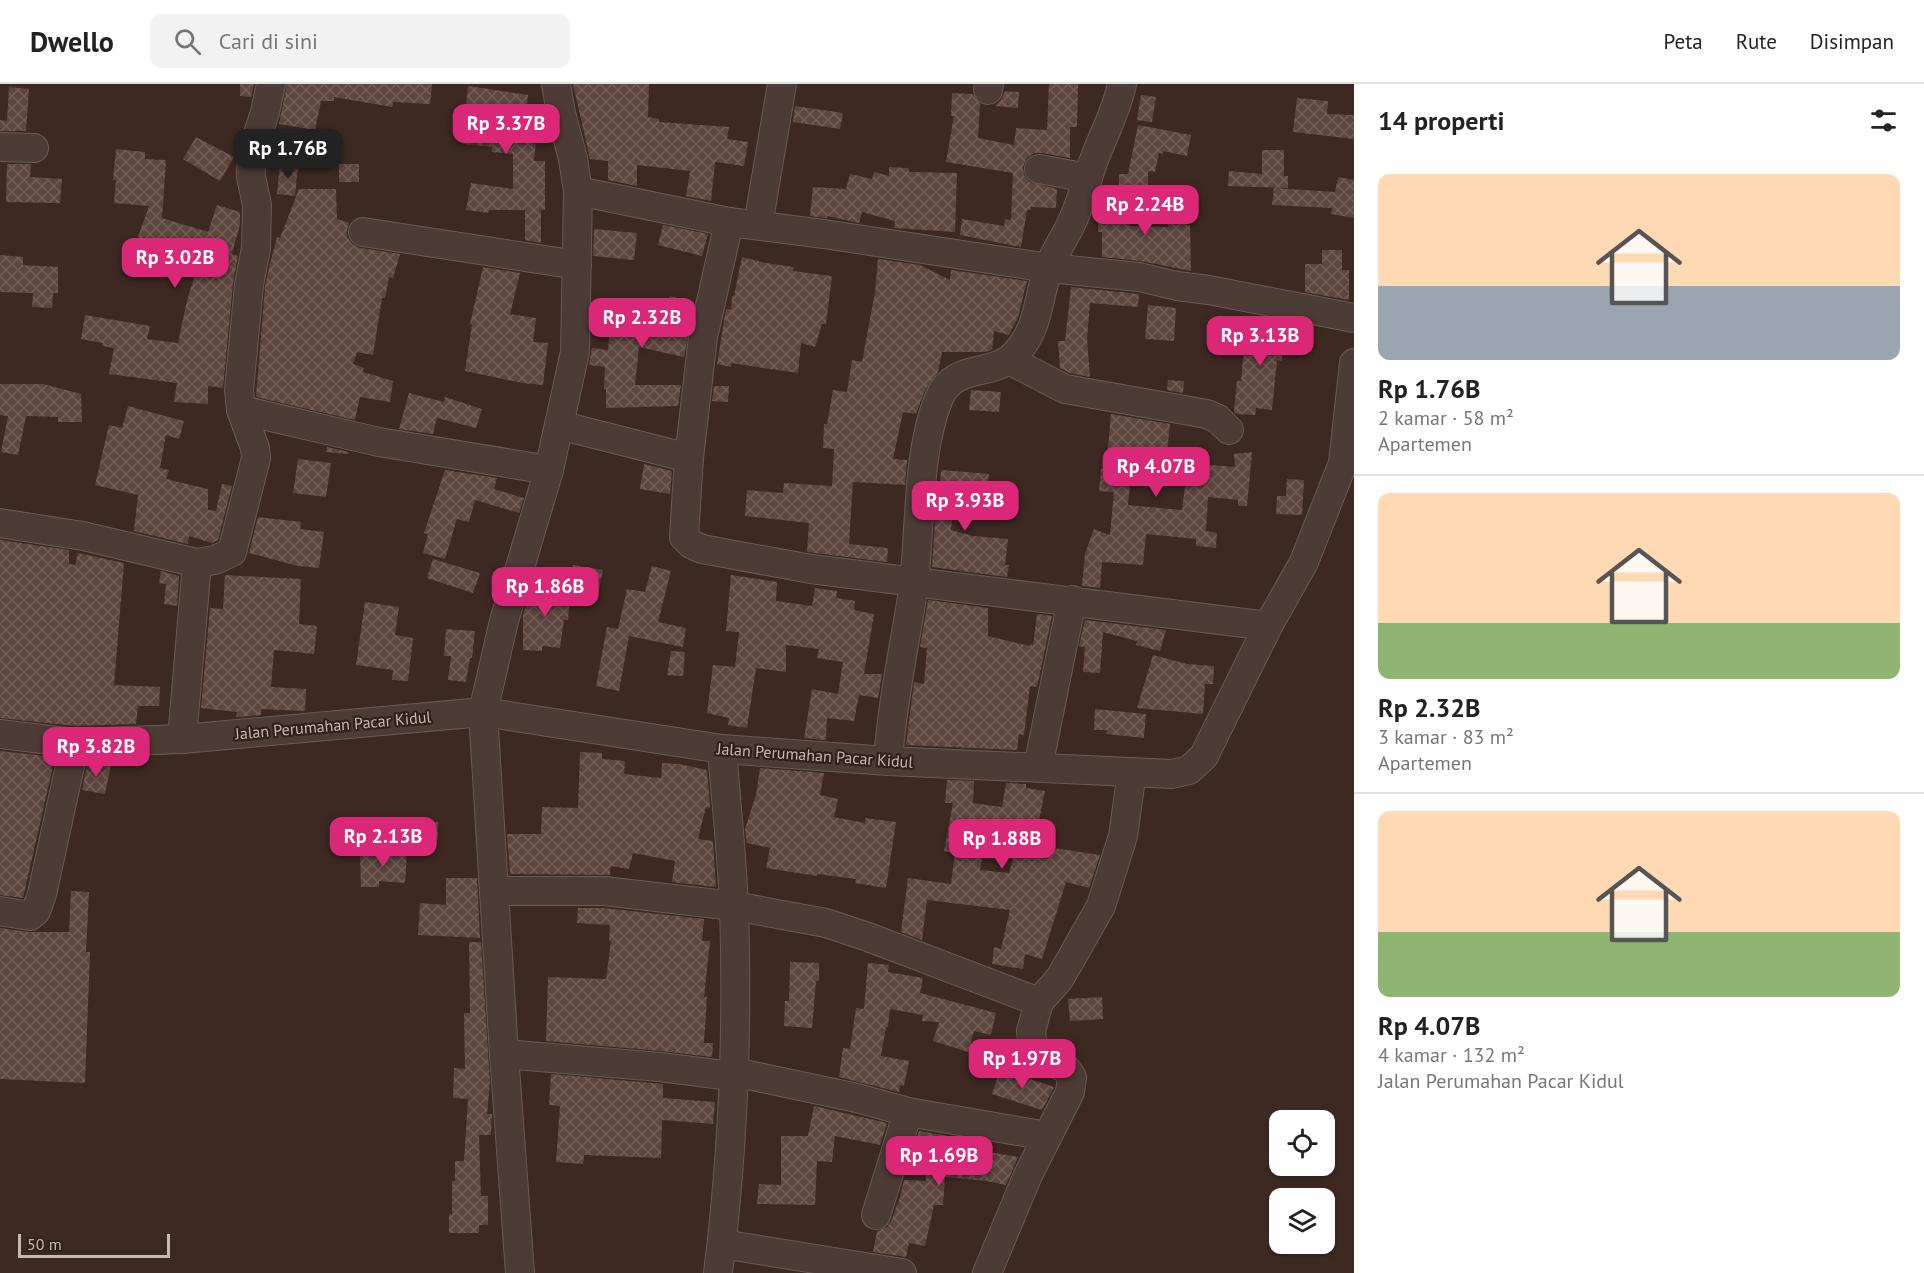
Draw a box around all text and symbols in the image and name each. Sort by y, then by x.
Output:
search box [150,14,570,68]
text: Dwello [30,23,114,60]
icon: search [171,25,204,58]
text: Cari di sini [219,27,318,55]
text: Peta [1663,28,1703,55]
text: Rute [1736,28,1777,55]
text: Disimpan [1810,28,1894,55]
pin: Rp 3.37B [444,104,568,155]
text: 14 properti [1378,104,1504,137]
icon: filters [1867,104,1900,137]
text: Rp 3.37B [467,110,545,136]
pin: Rp 1.76B [226,129,350,180]
text: Rp 1.76B [249,135,327,161]
pin: Rp 2.24B [1083,185,1207,236]
text: Rp 2.24B [1106,191,1184,217]
icon: home [1585,213,1693,321]
pin: Rp 3.02B [113,238,237,289]
text: Rp 3.02B [136,244,214,270]
pin: Rp 2.32B [580,298,704,349]
text: Rp 2.32B [603,304,681,330]
pin: Rp 3.13B [1198,316,1322,367]
text: Rp 3.13B [1221,322,1299,348]
text: Rp 1.76B [1378,372,1480,405]
text: 2 kamar · 58 m² [1378,405,1514,431]
text: Apartemen [1378,431,1472,457]
pin: Rp 4.07B [1094,447,1218,498]
text: Rp 4.07B [1117,453,1195,479]
pin: Rp 3.93B [903,481,1027,532]
text: Rp 3.93B [926,487,1004,513]
icon: home [1585,532,1693,640]
pin: Rp 1.86B [483,567,607,618]
text: Rp 1.86B [506,573,584,599]
text: Rp 2.32B [1378,691,1480,724]
street label: Jalan Perumahan Pacar Kidul [233,706,432,744]
text: 3 kamar · 83 m² [1378,724,1514,750]
pin: Rp 3.82B [34,727,158,778]
text: Rp 3.82B [57,733,135,759]
street label: Jalan Perumahan Pacar Kidul [715,738,914,772]
text: Apartemen [1378,750,1472,776]
pin: Rp 2.13B [321,817,445,868]
pin: Rp 1.88B [940,819,1064,870]
text: Rp 2.13B [344,823,422,849]
text: Rp 1.88B [963,825,1041,851]
icon: home [1585,850,1693,958]
text: Rp 4.07B [1378,1009,1480,1042]
pin: Rp 1.97B [960,1039,1084,1090]
text: 4 kamar · 132 m² [1378,1042,1525,1068]
text: Rp 1.97B [983,1045,1061,1071]
text: Jalan Perumahan Pacar Kidul [1378,1068,1624,1094]
map controls [1269,1110,1335,1254]
button: locate [1269,1110,1335,1176]
pin: Rp 1.69B [877,1136,1001,1187]
text: Rp 1.69B [900,1142,978,1168]
button: layers [1269,1188,1335,1254]
scale bar [18,1231,170,1258]
text: 50 m [27,1234,62,1254]

